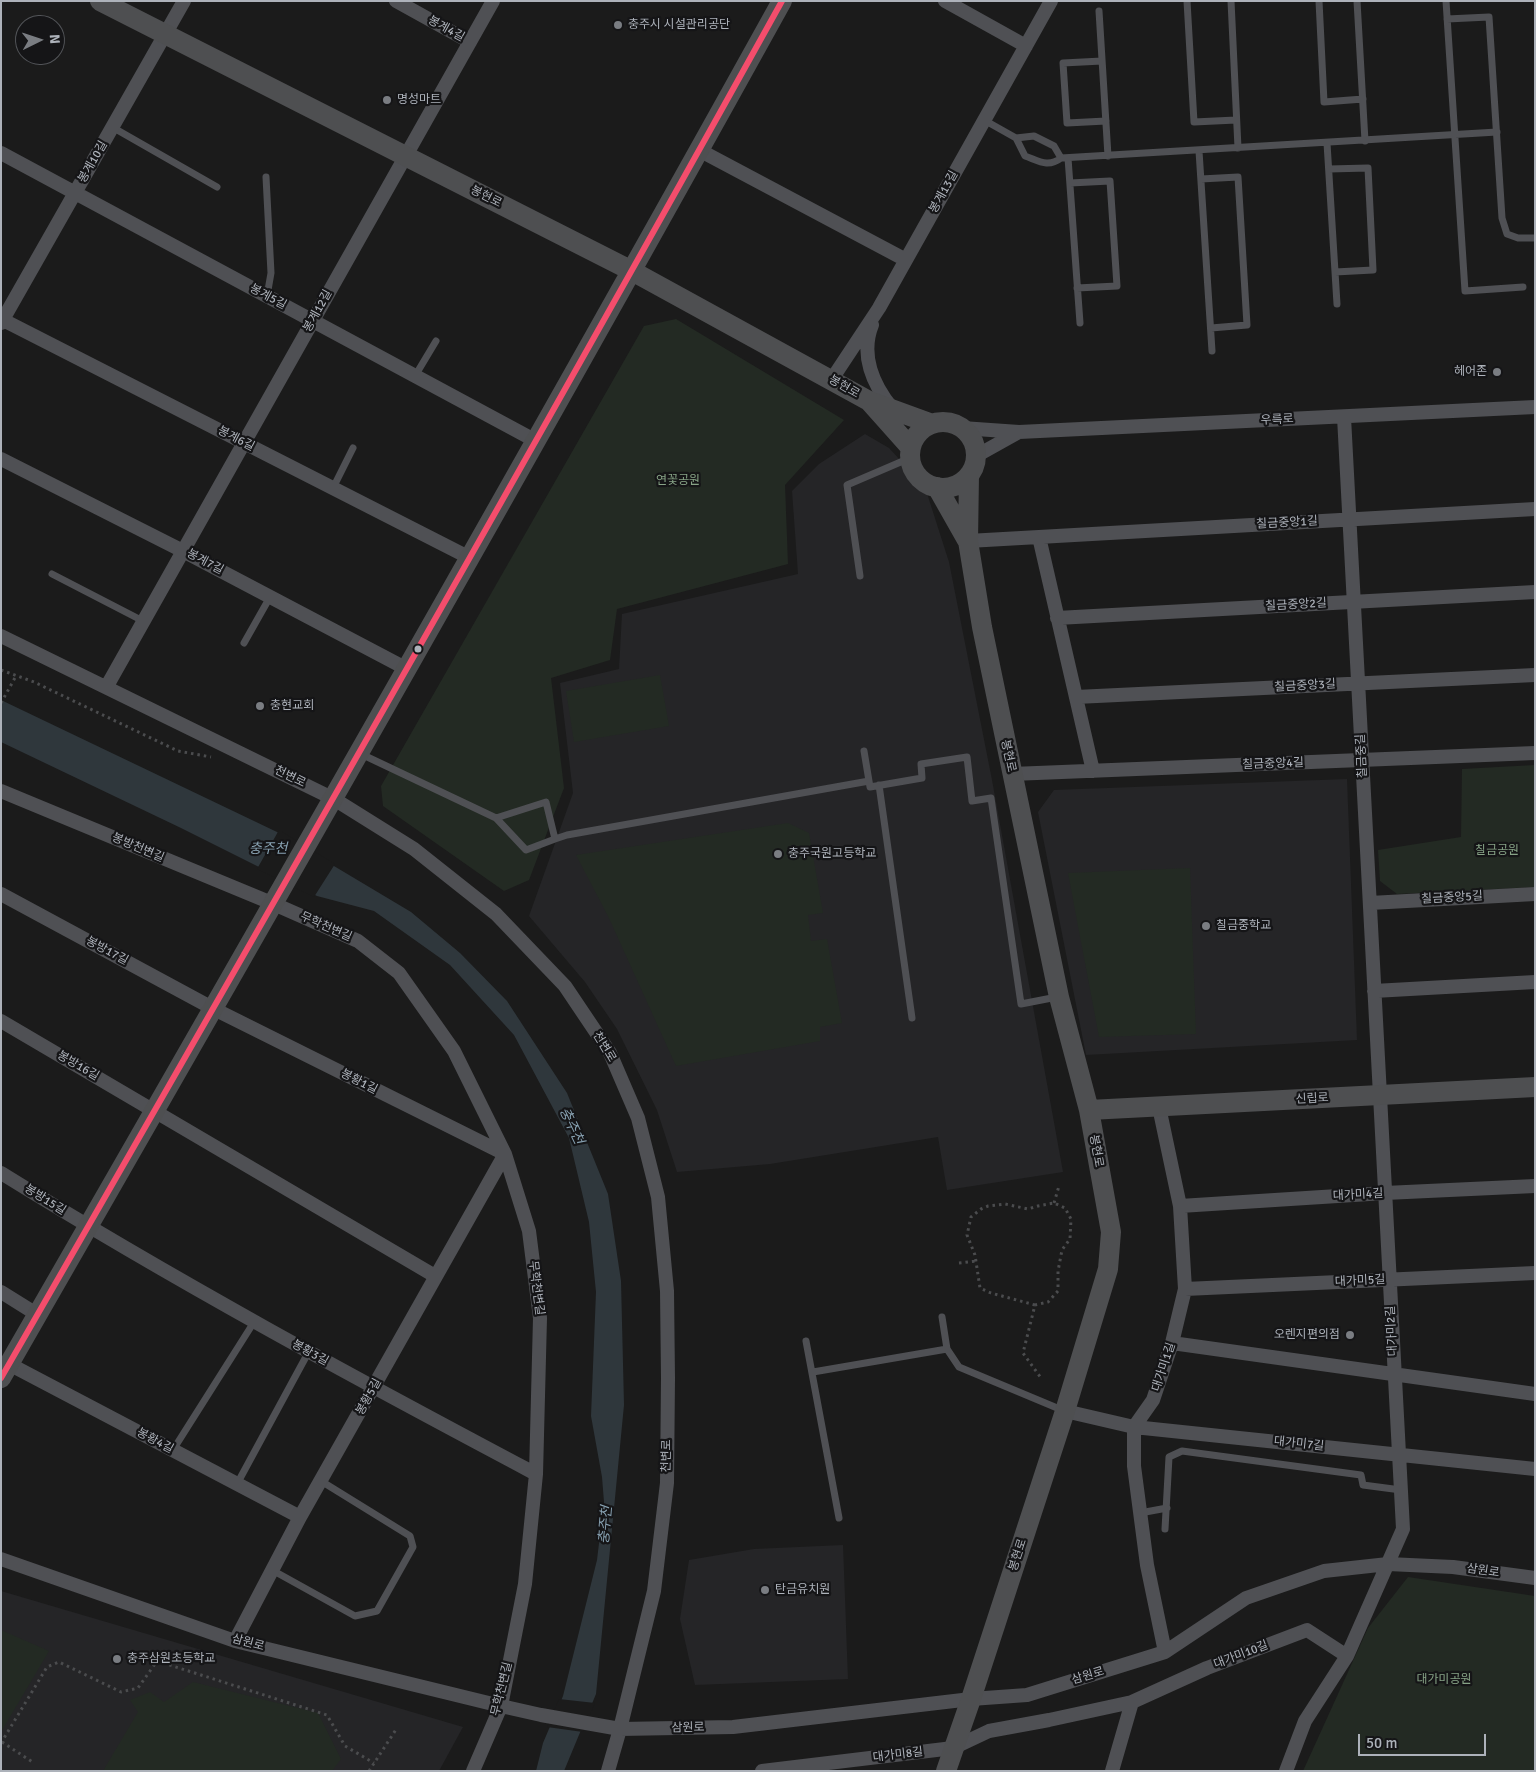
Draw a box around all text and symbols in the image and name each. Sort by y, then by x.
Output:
street label: 봉계4길 [425,13,467,45]
north arrow [15,15,65,65]
place label: 충주시 시설관리공단 [628,18,730,32]
marker: 충주시 시설관리공단 [612,19,624,31]
text: N [46,34,63,44]
place label: 명성마트 [397,93,441,107]
marker: 명성마트 [381,94,393,106]
street label: 봉계10길 [75,138,111,186]
street label: 봉계13길 [927,168,961,216]
street label: 봉현로 [468,183,504,211]
street label: 봉계5길 [247,281,289,313]
street label: 봉계12길 [301,287,335,335]
place label: 헤어존 [1454,365,1487,379]
marker: 헤어존 [1491,366,1503,378]
street label: 봉현로 [826,372,862,402]
street label: 우륵로 [1260,412,1294,428]
street label: 봉계6길 [215,424,257,454]
park label: 연꽃공원 [656,474,700,488]
street label: 칠금중앙1길 [1256,514,1318,532]
street label: 봉계7길 [184,546,226,578]
street label: 칠금중앙2길 [1265,596,1327,614]
unlabelled marker [413,644,423,654]
street label: 칠금중앙3길 [1274,677,1336,695]
place label: 충현교회 [270,699,314,713]
marker: 충현교회 [254,700,266,712]
street label: 칠금중길 [1354,734,1370,778]
street label: 봉현로 [998,738,1018,774]
street label: 칠금중앙4길 [1242,756,1304,772]
street label: 천변로 [272,763,308,791]
street label: 봉방천변길 [110,831,166,865]
water label: 충주천 [249,841,287,857]
park label: 칠금공원 [1475,844,1519,858]
place label: 충주국원고등학교 [788,847,876,861]
marker: 충주국원고등학교 [772,848,784,860]
street label: 칠금중앙5길 [1421,889,1483,907]
street label: 무학천변길 [298,909,354,945]
place label: 칠금중학교 [1216,919,1271,933]
marker: 칠금중학교 [1200,920,1212,932]
street label: 봉방17길 [83,934,131,968]
street label: 천변로 [589,1029,619,1065]
street label: 봉방16길 [54,1048,102,1084]
street label: 봉황1길 [338,1067,380,1097]
street label: 신립로 [1295,1091,1329,1107]
water label: 충주천 [555,1105,587,1147]
street label: 봉현로 [1086,1133,1106,1169]
street label: 봉방15길 [22,1182,68,1218]
street label: 대가미4길 [1332,1186,1384,1204]
street label: 무학천변길 [525,1260,547,1316]
street label: 대가미5길 [1334,1272,1386,1290]
street label: 대가미2길 [1383,1305,1401,1357]
place label: 오렌지편의점 [1274,1328,1340,1342]
marker: 오렌지편의점 [1344,1329,1356,1341]
street label: 봉황3길 [289,1337,331,1369]
street label: 대가미1길 [1149,1341,1179,1393]
street label: 봉황5길 [353,1376,385,1418]
street label: 봉황4길 [134,1425,176,1457]
street label: 대가미7길 [1273,1434,1325,1454]
street label: 천변로 [660,1439,674,1473]
water label: 충주천 [596,1505,616,1545]
street label: 봉현로 [1006,1537,1030,1573]
street label: 삼원로 [1466,1562,1500,1580]
place label: 탄금유치원 [775,1583,830,1597]
marker: 탄금유치원 [759,1584,771,1596]
street label: 삼원로 [230,1632,266,1654]
street label: 대가미10길 [1212,1638,1270,1672]
place label: 충주삼원초등학교 [127,1652,215,1666]
marker: 충주삼원초등학교 [111,1653,123,1665]
street label: 무학천변길 [488,1660,516,1718]
street label: 삼원로 [1070,1664,1106,1688]
park label: 대가미공원 [1416,1673,1472,1687]
street label: 삼원로 [671,1721,705,1735]
scale bar [1361,1724,1488,1756]
text: 50 m [1366,1734,1397,1752]
street label: 대가미8길 [872,1745,924,1765]

